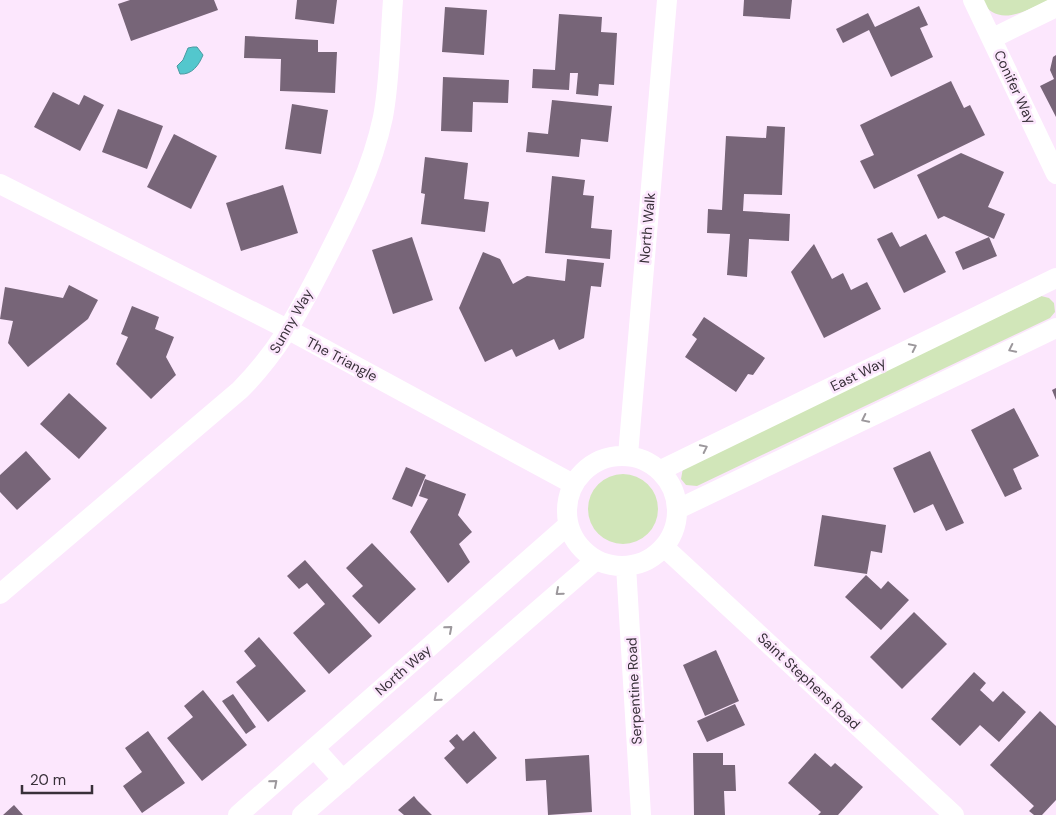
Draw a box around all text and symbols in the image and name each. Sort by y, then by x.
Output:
street label: Conifer Way [990,47,1040,127]
street label: North Walk [635,192,659,264]
street label: Sunny Way [265,285,317,356]
street label: The Triangle [303,333,381,385]
one-way arrow [908,343,917,353]
one-way arrow [1008,343,1017,353]
street label: East Way [827,353,889,395]
one-way arrow [862,413,871,423]
one-way arrow [699,445,708,455]
one-way arrow [556,586,565,595]
one-way arrow [444,626,453,635]
street label: Saint Stephens Road [754,629,864,733]
street label: Serpentine Road [622,637,646,745]
street label: North Way [371,641,435,699]
one-way arrow [433,692,442,701]
scale bar [22,762,92,794]
text: 20 m [30,770,66,790]
one-way arrow [269,780,278,789]

